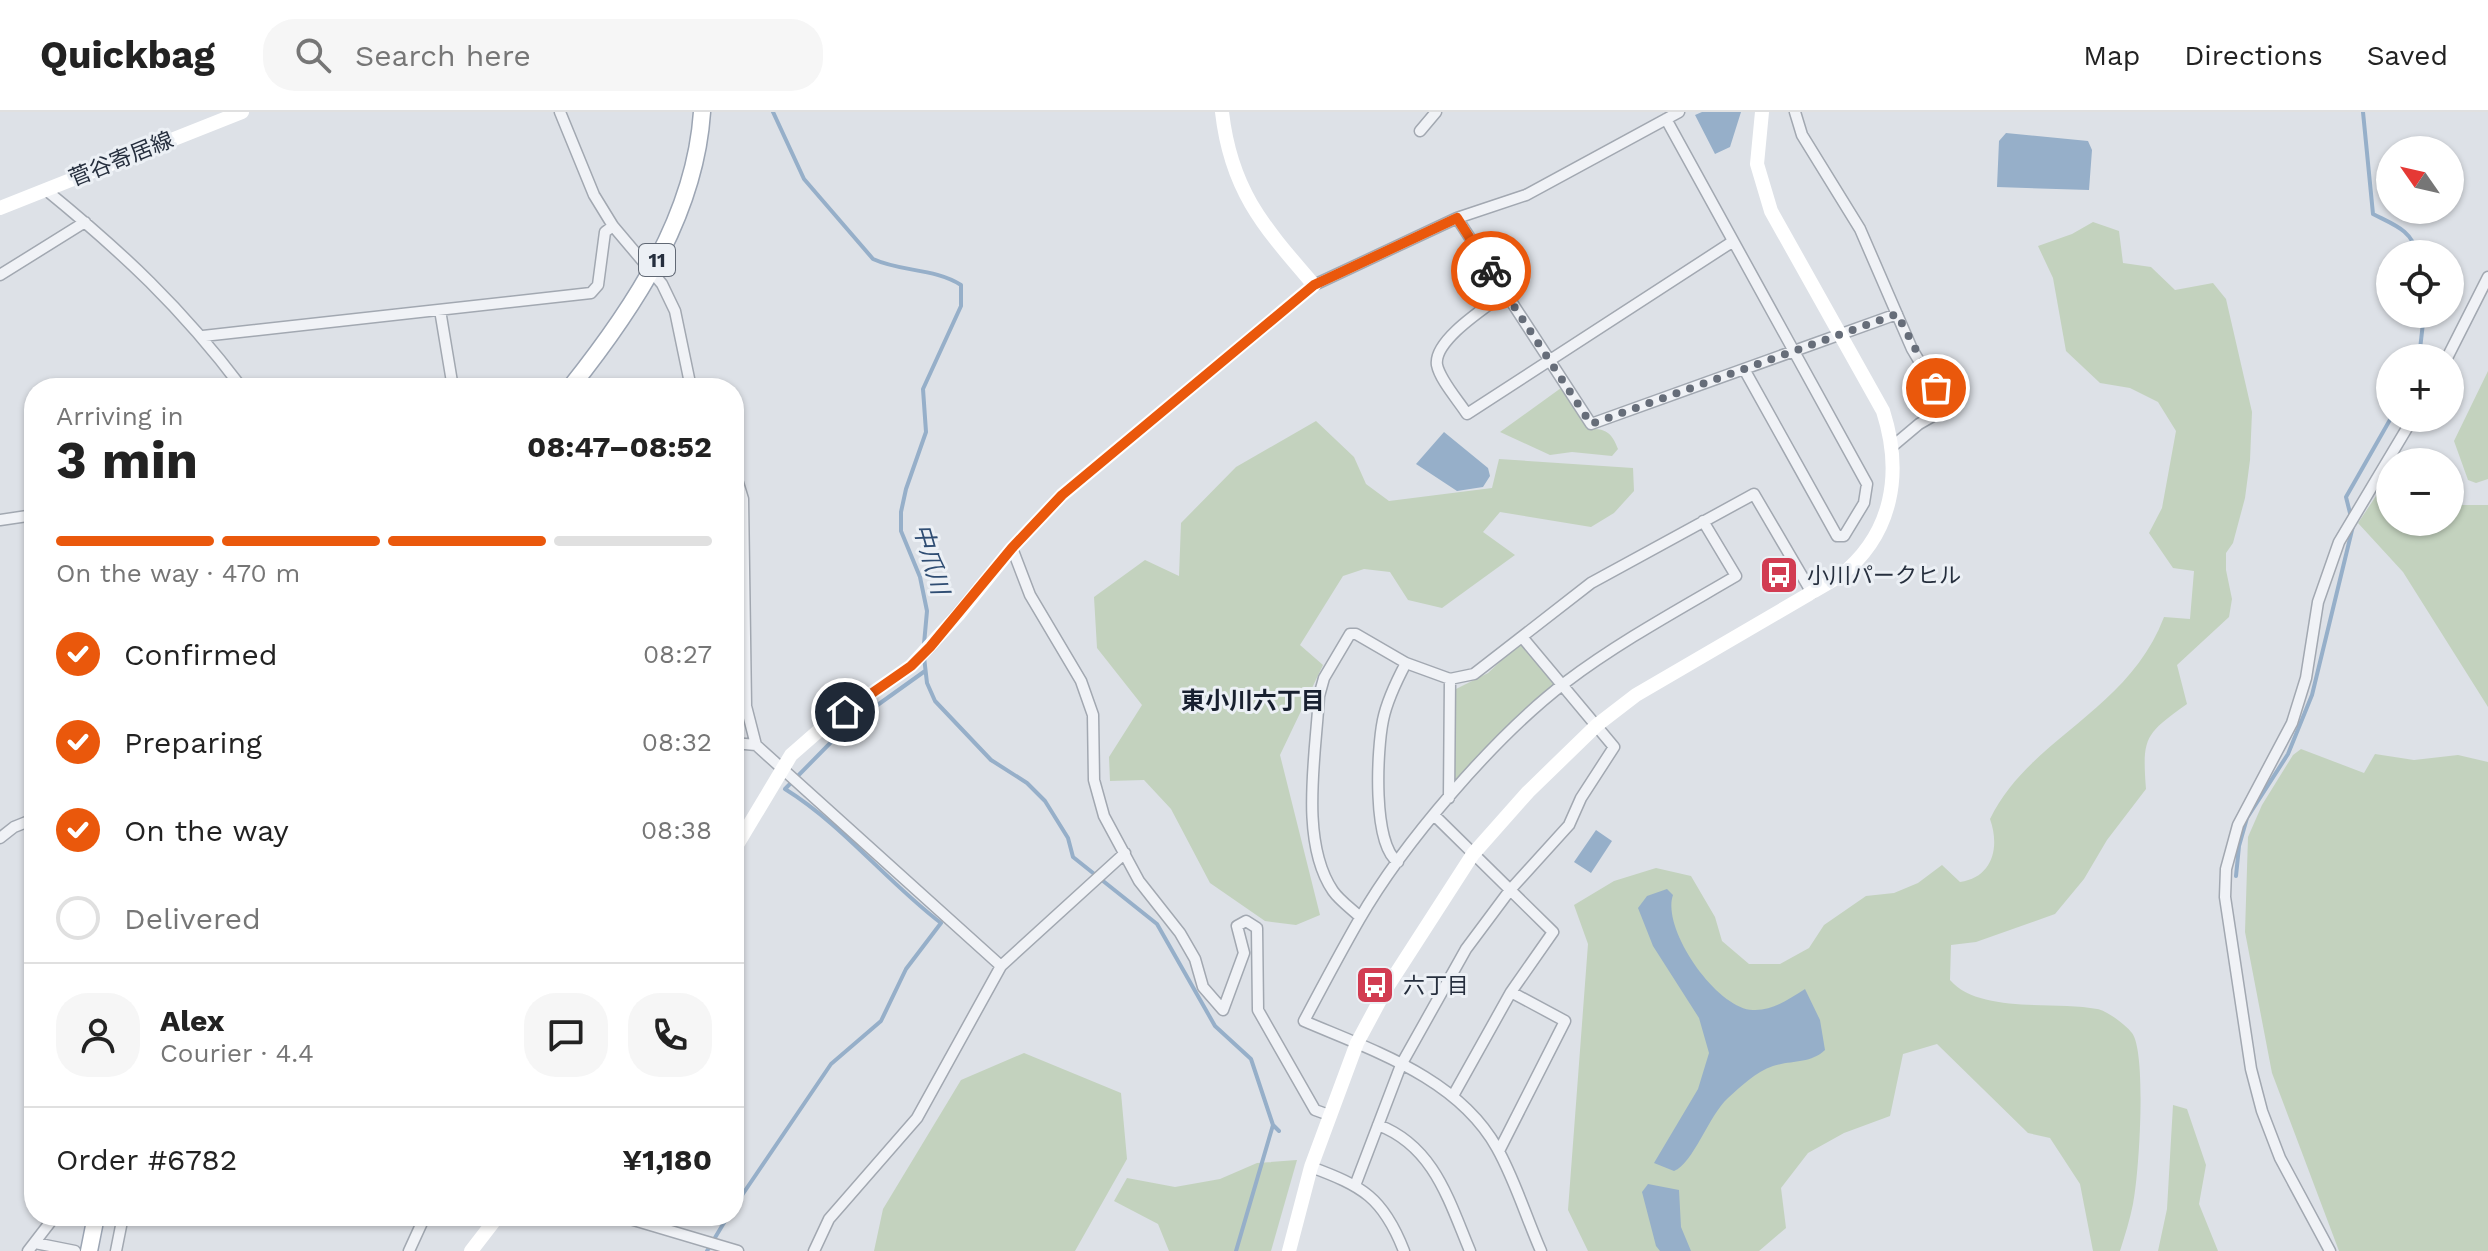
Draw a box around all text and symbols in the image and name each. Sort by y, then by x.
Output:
search box [263,19,823,91]
text: Quickbag [40,33,215,77]
icon: search [291,33,335,77]
text: Search here [355,38,531,73]
text: Map [2083,39,2140,72]
text: Directions [2184,39,2323,72]
text: Saved [2367,39,2448,72]
street label: 菅谷寄居線 [65,127,177,191]
north arrow [2376,136,2464,224]
map controls [2376,136,2464,536]
courier [1451,231,1531,311]
button: locate [2376,240,2464,328]
road number: 11 [639,244,675,276]
icon: bike [1469,249,1513,293]
button: + [2376,344,2464,432]
pin [1902,354,1970,422]
icon: bag [1914,366,1958,410]
text: Arriving in [56,401,184,431]
text: 08:47–08:52 [527,429,712,464]
text: 3 min [56,430,198,491]
button: − [2376,448,2464,536]
water label: 中爪川 [908,521,955,600]
bus stop icon: 小川パークヒル [1758,554,1800,596]
text: On the way · 470 m [56,558,300,588]
place label: 小川パークヒル [1807,563,1961,588]
icon: check [56,632,100,676]
text: Confirmed [124,637,278,672]
text: 08:27 [643,639,712,669]
pin [811,678,879,746]
district label: 東小川六丁目 [1181,687,1325,715]
icon: home [823,690,867,734]
icon: check [56,720,100,764]
text: Preparing [124,725,262,760]
text: 08:32 [642,727,712,757]
icon: check [56,808,100,852]
text: On the way [124,813,289,848]
text: 08:38 [641,815,712,845]
text: Delivered [124,901,261,936]
bus stop icon: 六丁目 [1354,964,1396,1006]
place label: 六丁目 [1403,973,1469,998]
button: person [56,993,140,1077]
button: chat [524,993,608,1077]
button: phone [628,993,712,1077]
text: Alex [160,1003,224,1038]
text: Courier · 4.4 [160,1038,314,1068]
text: Order #6782 [56,1142,237,1177]
text: ¥1,180 [622,1142,712,1177]

